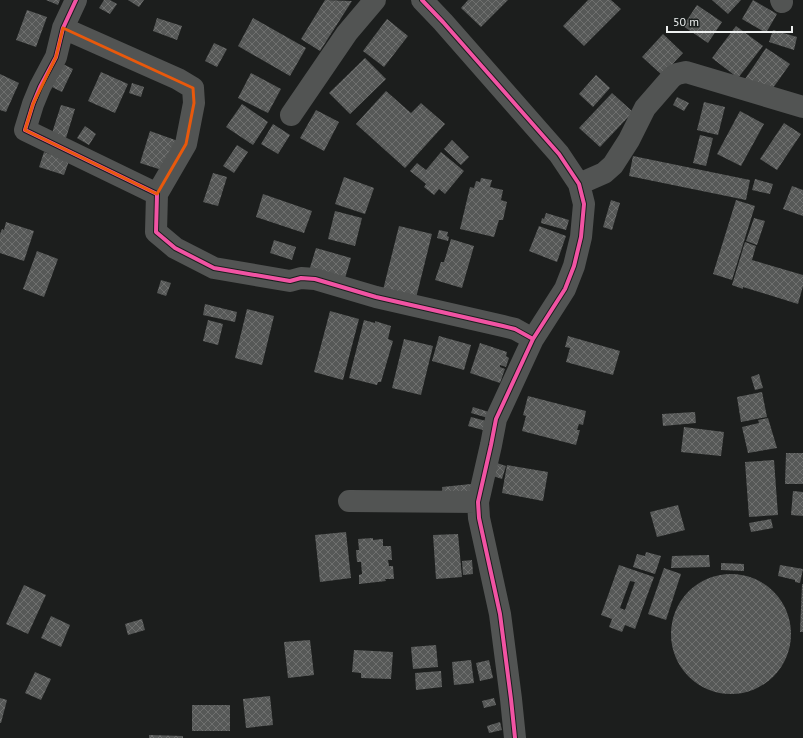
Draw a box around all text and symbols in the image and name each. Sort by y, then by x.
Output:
scale bar [667,8,792,34]
text: 50 m [673,14,699,29]

